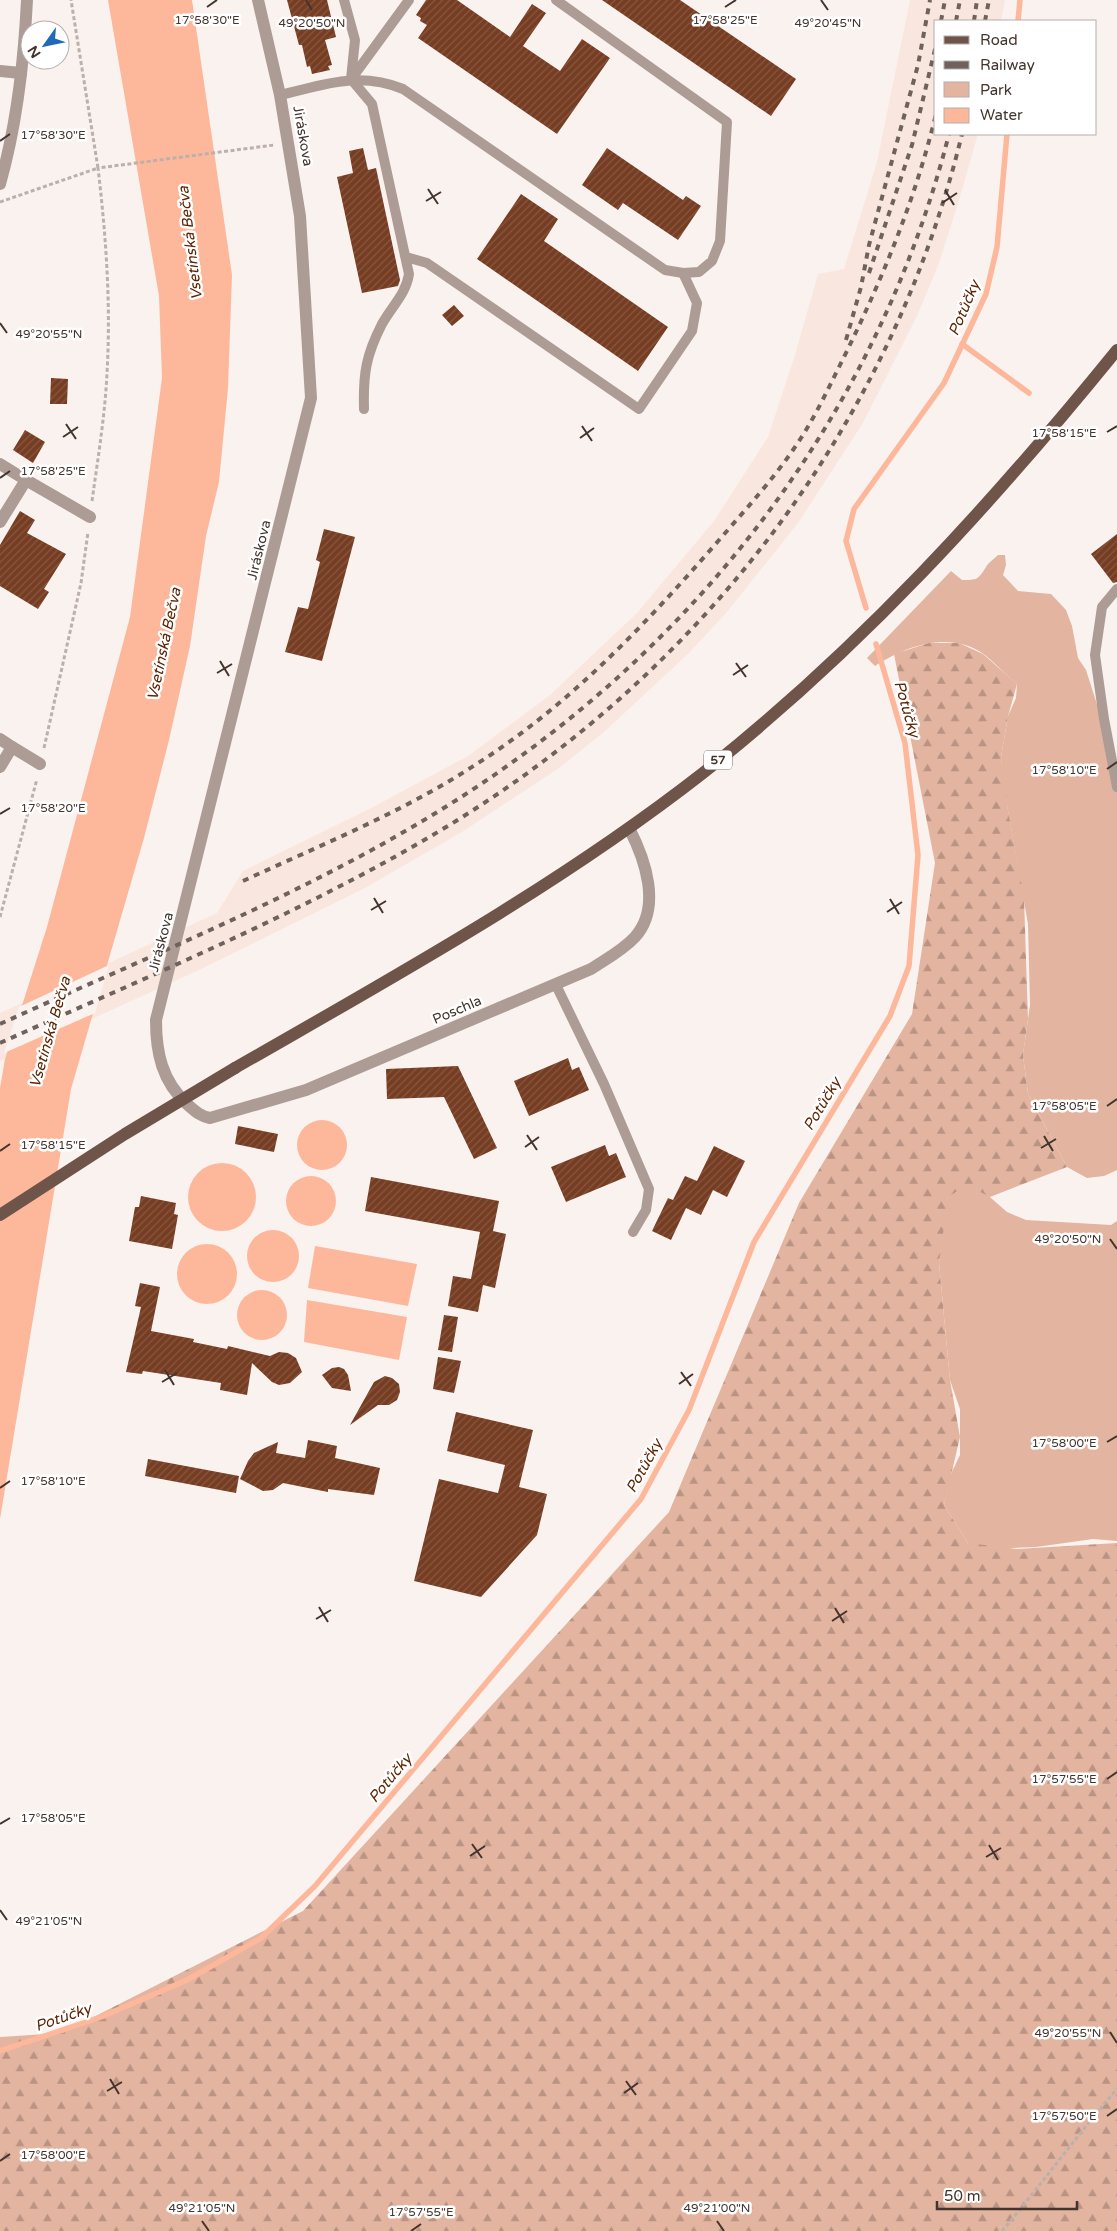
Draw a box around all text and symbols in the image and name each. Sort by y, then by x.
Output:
text: 17°58'30"E [174,13,240,27]
text: 17°58'25"E [692,13,758,27]
text: 49°20'50"N [279,16,346,30]
text: 49°20'45"N [795,16,862,30]
north arrow [20,20,70,70]
legend [934,20,1097,135]
text: Road [980,31,1018,49]
text: N [24,42,45,61]
text: Railway [980,56,1035,74]
text: Park [980,81,1012,99]
street label: Jiráskova [289,104,317,168]
text: Water [980,106,1023,124]
text: 17°58'30"E [20,128,86,142]
water label: Vsetínská Bečva [174,184,206,301]
water label: Potůčky [944,276,984,338]
text: 49°20'55"N [16,327,83,341]
text: 17°58'15"E [1031,426,1097,440]
text: 17°58'25"E [20,464,86,478]
street label: Jiráskova [243,518,275,582]
water label: Vsetínská Bečva [143,586,185,702]
water label: Potůčky [890,679,924,741]
road number: 57 [704,750,732,770]
text: 17°58'10"E [1031,763,1097,777]
text: 17°58'20"E [20,801,86,815]
street label: Jiráskova [145,910,177,974]
water label: Vsetínská Bečva [26,974,75,1090]
street label: Poschla [430,992,484,1028]
water label: Potůčky [799,1073,846,1134]
text: 17°58'05"E [1031,1099,1097,1113]
text: 17°58'15"E [20,1138,86,1152]
text: 49°20'50"N [1035,1232,1102,1246]
water label: Potůčky [622,1435,667,1496]
text: 17°58'00"E [1031,1436,1097,1450]
text: 17°58'10"E [20,1474,86,1488]
water label: Potůčky [364,1749,417,1806]
text: 17°57'55"E [1031,1772,1097,1786]
text: 17°58'05"E [20,1811,86,1825]
text: 49°21'05"N [16,1914,83,1928]
water label: Potůčky [33,1998,95,2035]
text: 49°20'55"N [1035,2026,1102,2040]
text: 17°57'50"E [1031,2109,1097,2123]
text: 17°58'00"E [20,2148,86,2162]
scale bar [937,2178,1077,2210]
text: 50 m [944,2187,981,2205]
text: 49°21'05"N [169,2201,236,2215]
text: 49°21'00"N [684,2201,751,2215]
text: 17°57'55"E [388,2205,454,2219]

